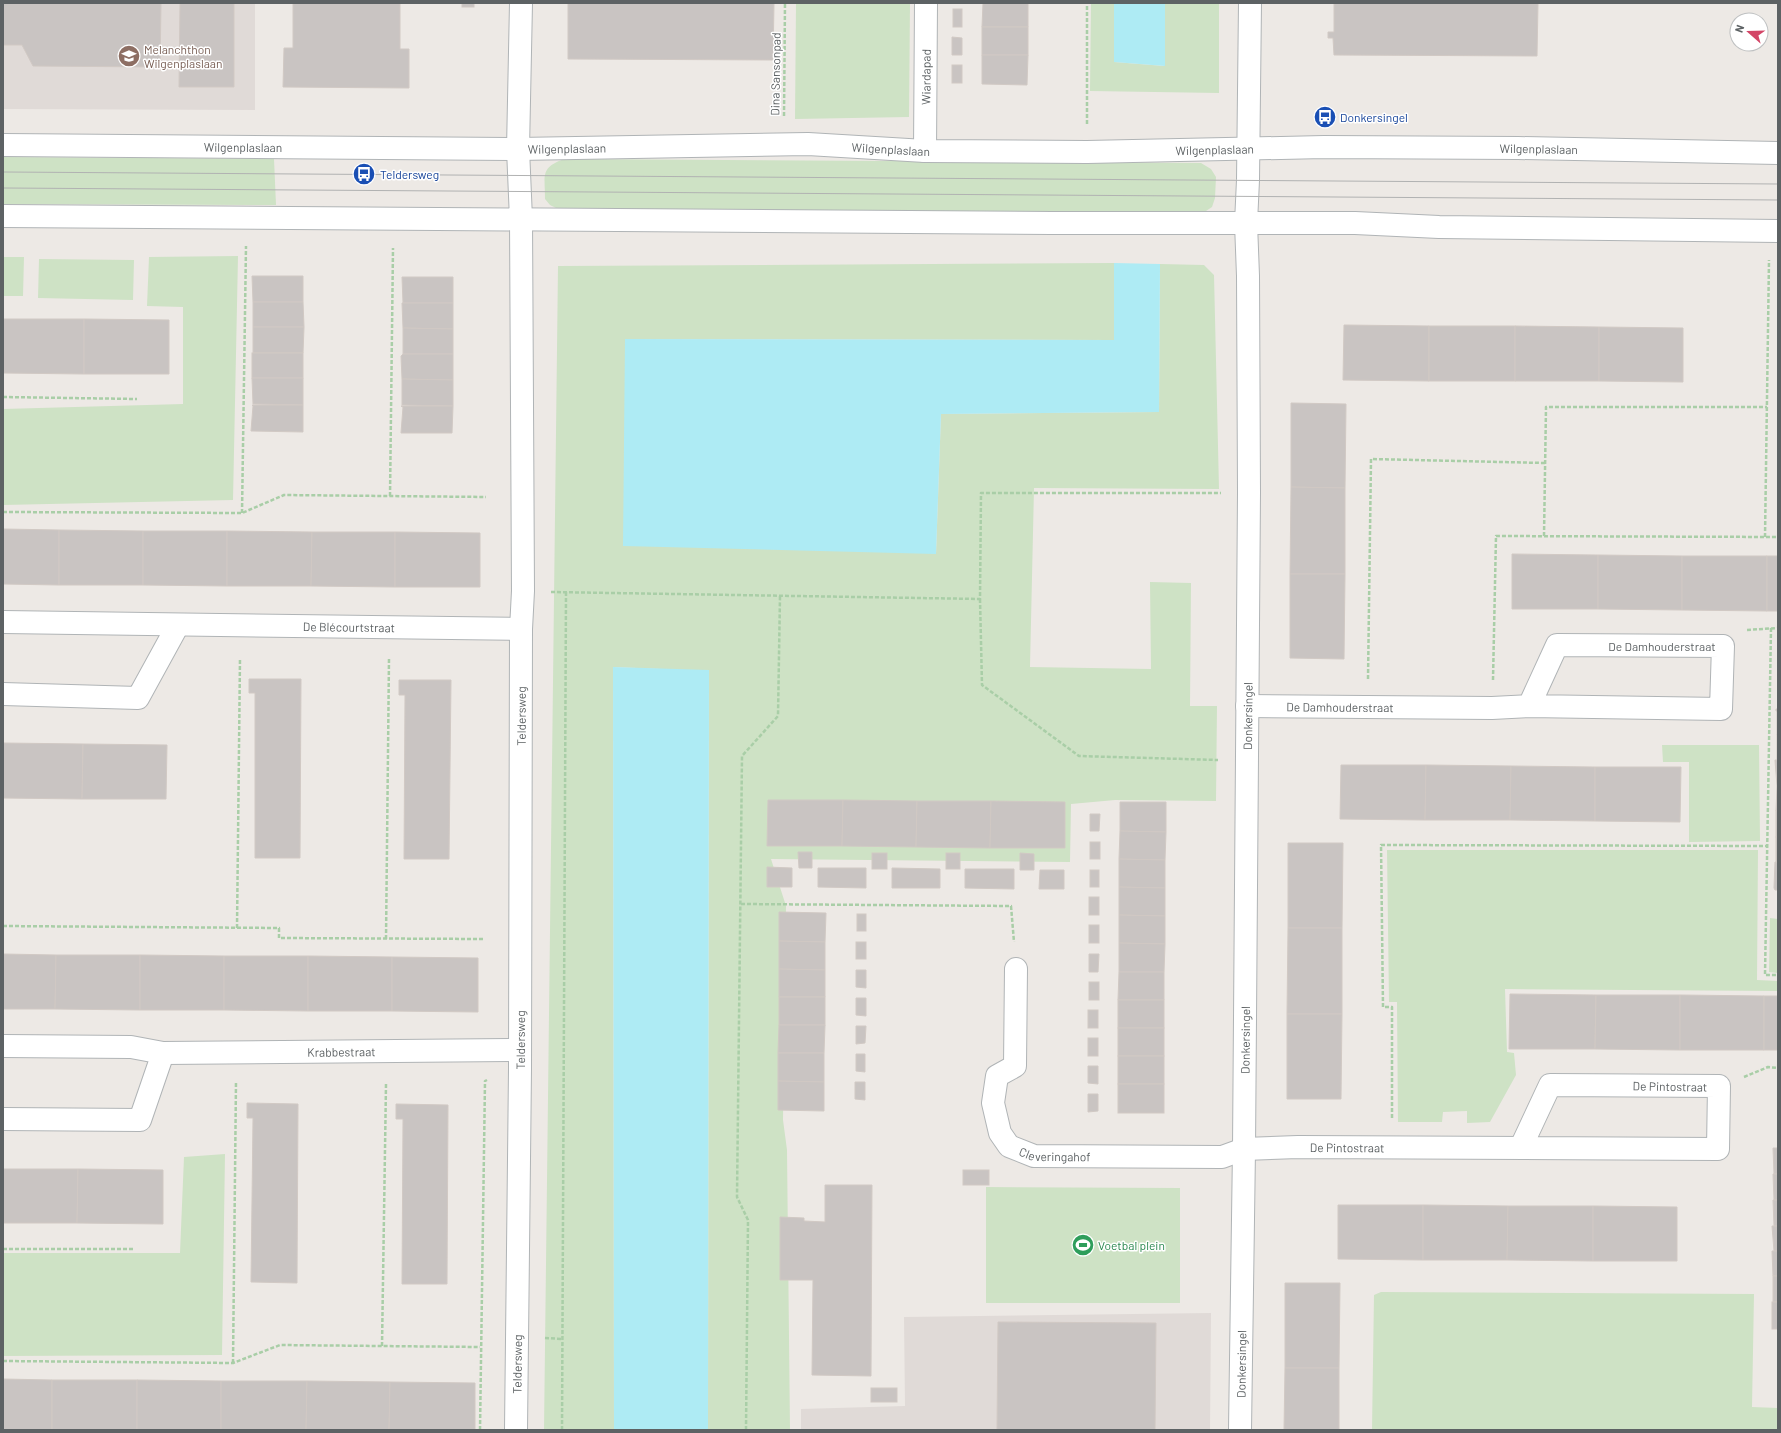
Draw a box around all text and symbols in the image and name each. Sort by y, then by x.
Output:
north arrow [1729,12,1769,52]
text: N [1732,23,1746,34]
street label: Dina Sansonpad [767,32,783,116]
place label: Melanchthon Wilgenplaslaan [144,42,222,70]
school or university icon: Melanchthon Wilgenplaslaan [116,43,142,69]
street label: Wiardapad [918,49,933,105]
bus stop icon: Donkersingel [1312,104,1338,130]
place label: Donkersingel [1340,110,1408,124]
street label: Wilgenplaslaan [204,140,282,154]
street label: Wilgenplaslaan [528,140,606,156]
street label: Wilgenplaslaan [851,140,930,158]
street label: Wilgenplaslaan [1175,141,1254,157]
street label: Wilgenplaslaan [1499,141,1578,156]
bus stop icon: Teldersweg [351,161,377,187]
place label: Teldersweg [380,167,439,181]
street label: De Blécourtstraat [303,619,395,634]
street label: De Damhouderstraat [1608,639,1716,653]
street label: Donkersingel [1240,682,1255,750]
street label: Teldersweg [514,686,528,746]
street label: De Damhouderstraat [1286,699,1394,714]
street label: Donkersingel [1238,1006,1252,1074]
street label: Teldersweg [513,1010,527,1070]
street label: Krabbestraat [307,1044,376,1059]
street label: De Pintostraat [1633,1078,1707,1094]
street label: De Pintostraat [1310,1140,1385,1154]
street label: Cleveringahof [1017,1144,1091,1163]
sports icon: Voetbal plein [1070,1232,1096,1258]
place label: Voetbal plein [1098,1238,1165,1252]
street label: Donkersingel [1233,1330,1248,1398]
street label: Teldersweg [509,1334,524,1394]

